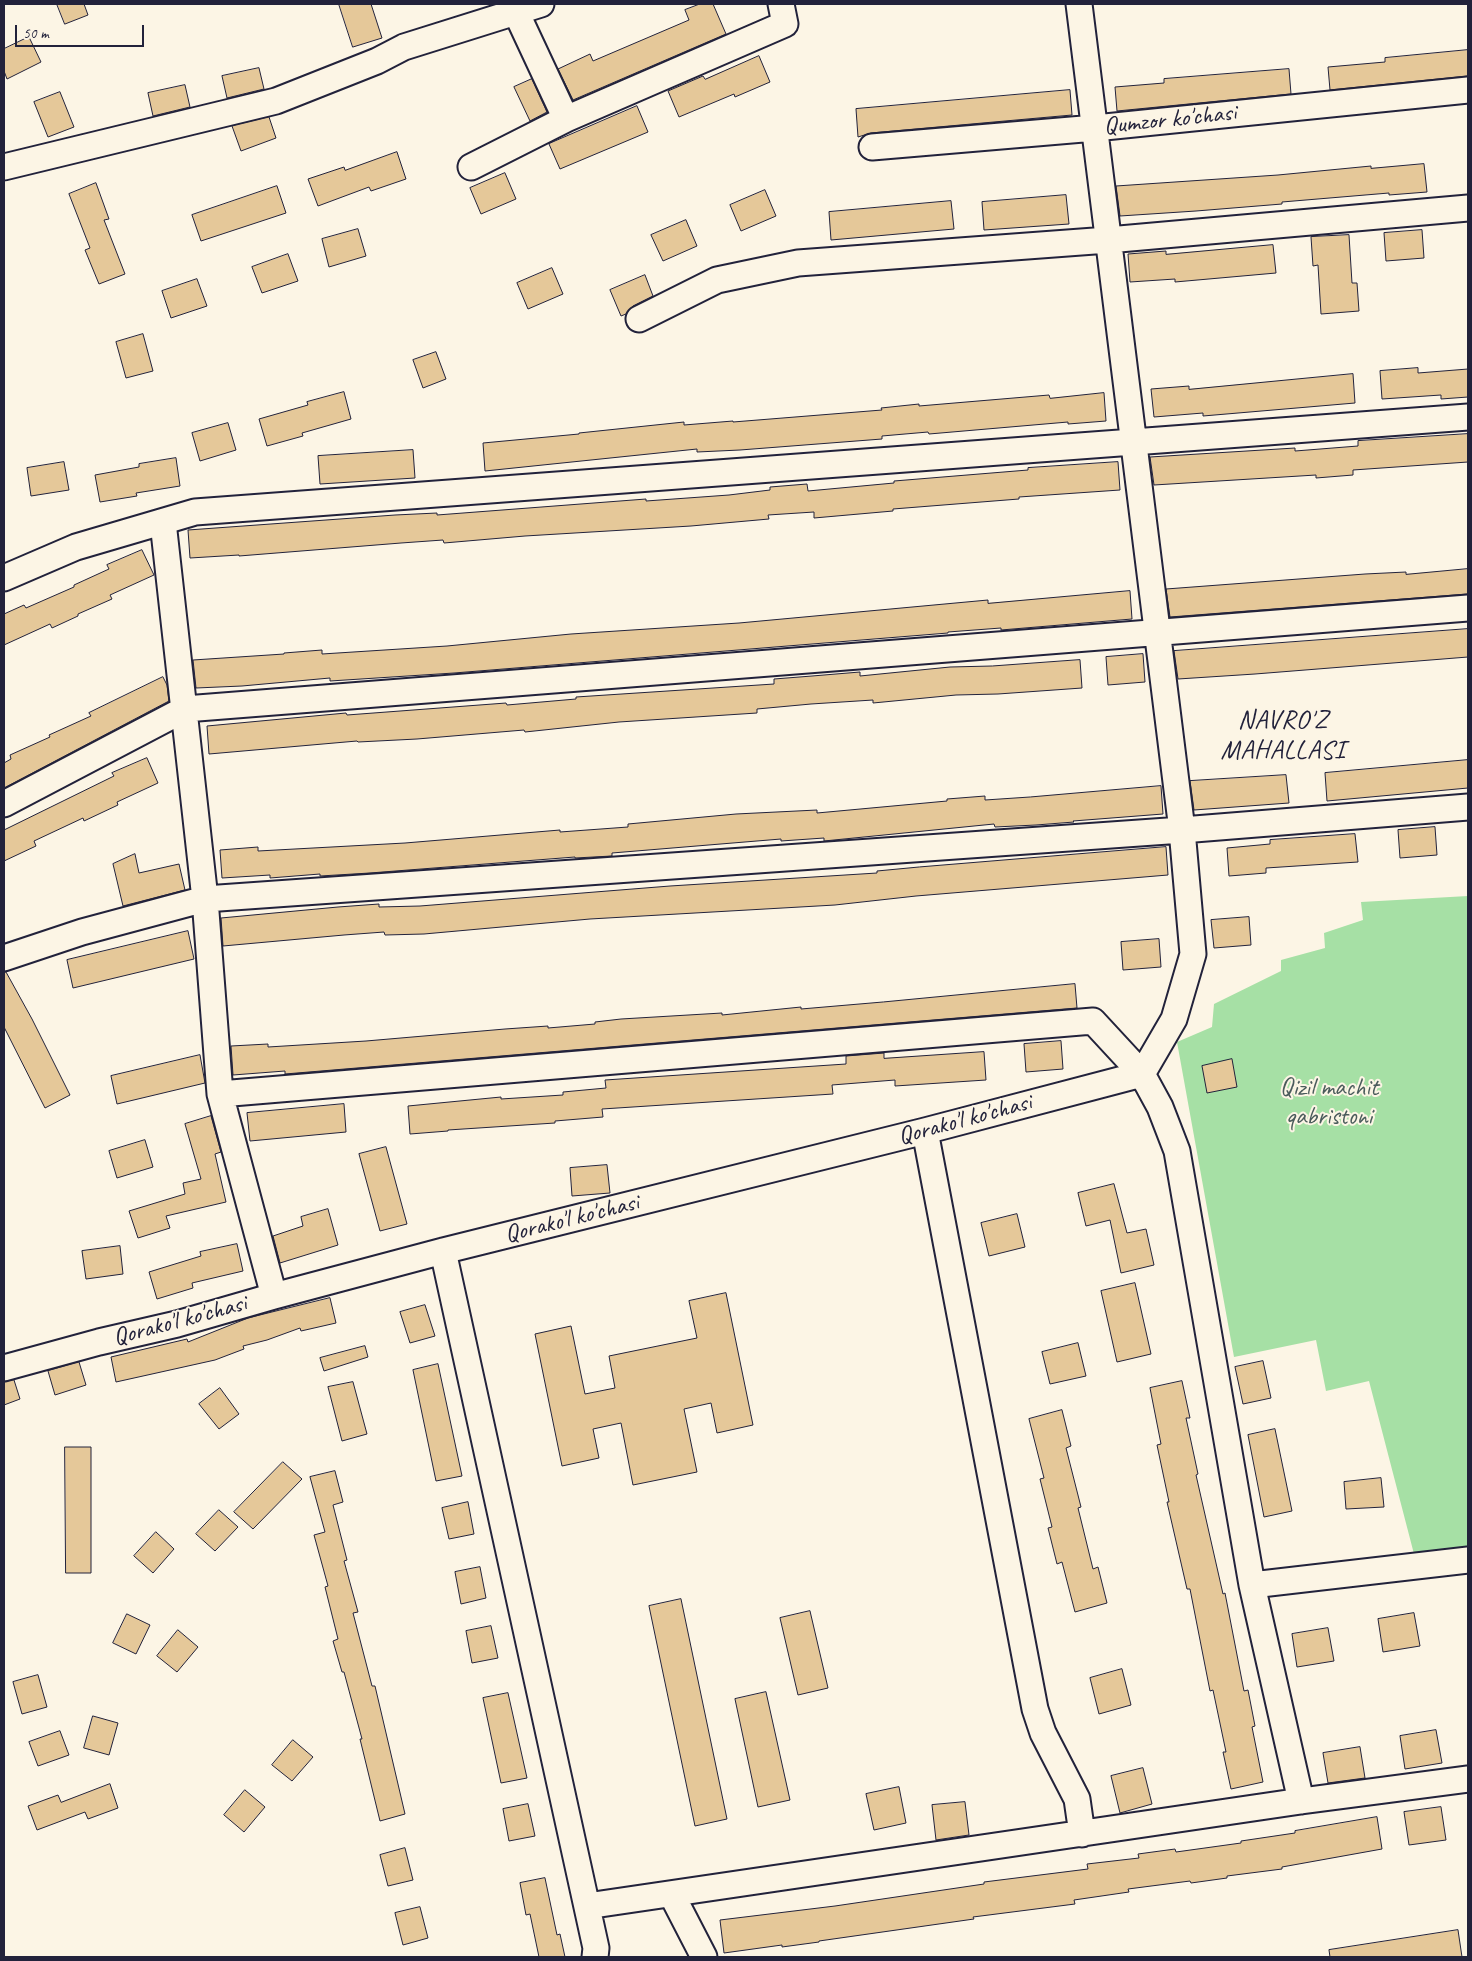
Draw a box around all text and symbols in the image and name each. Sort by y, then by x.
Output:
scale bar [18,15,146,47]
text: 50 m [23,24,49,43]
street label: Qumzor ko'chasi [1102,98,1238,142]
district label: NAVRO'Z MAHALLASI [1219,705,1347,766]
park label: Qizil machit qabristoni [1280,1073,1378,1132]
street label: Qorako'l ko'chasi [895,1088,1035,1152]
street label: Qorako'l ko'chasi [502,1188,642,1250]
street label: Qorako'l ko'chasi [110,1289,250,1353]

